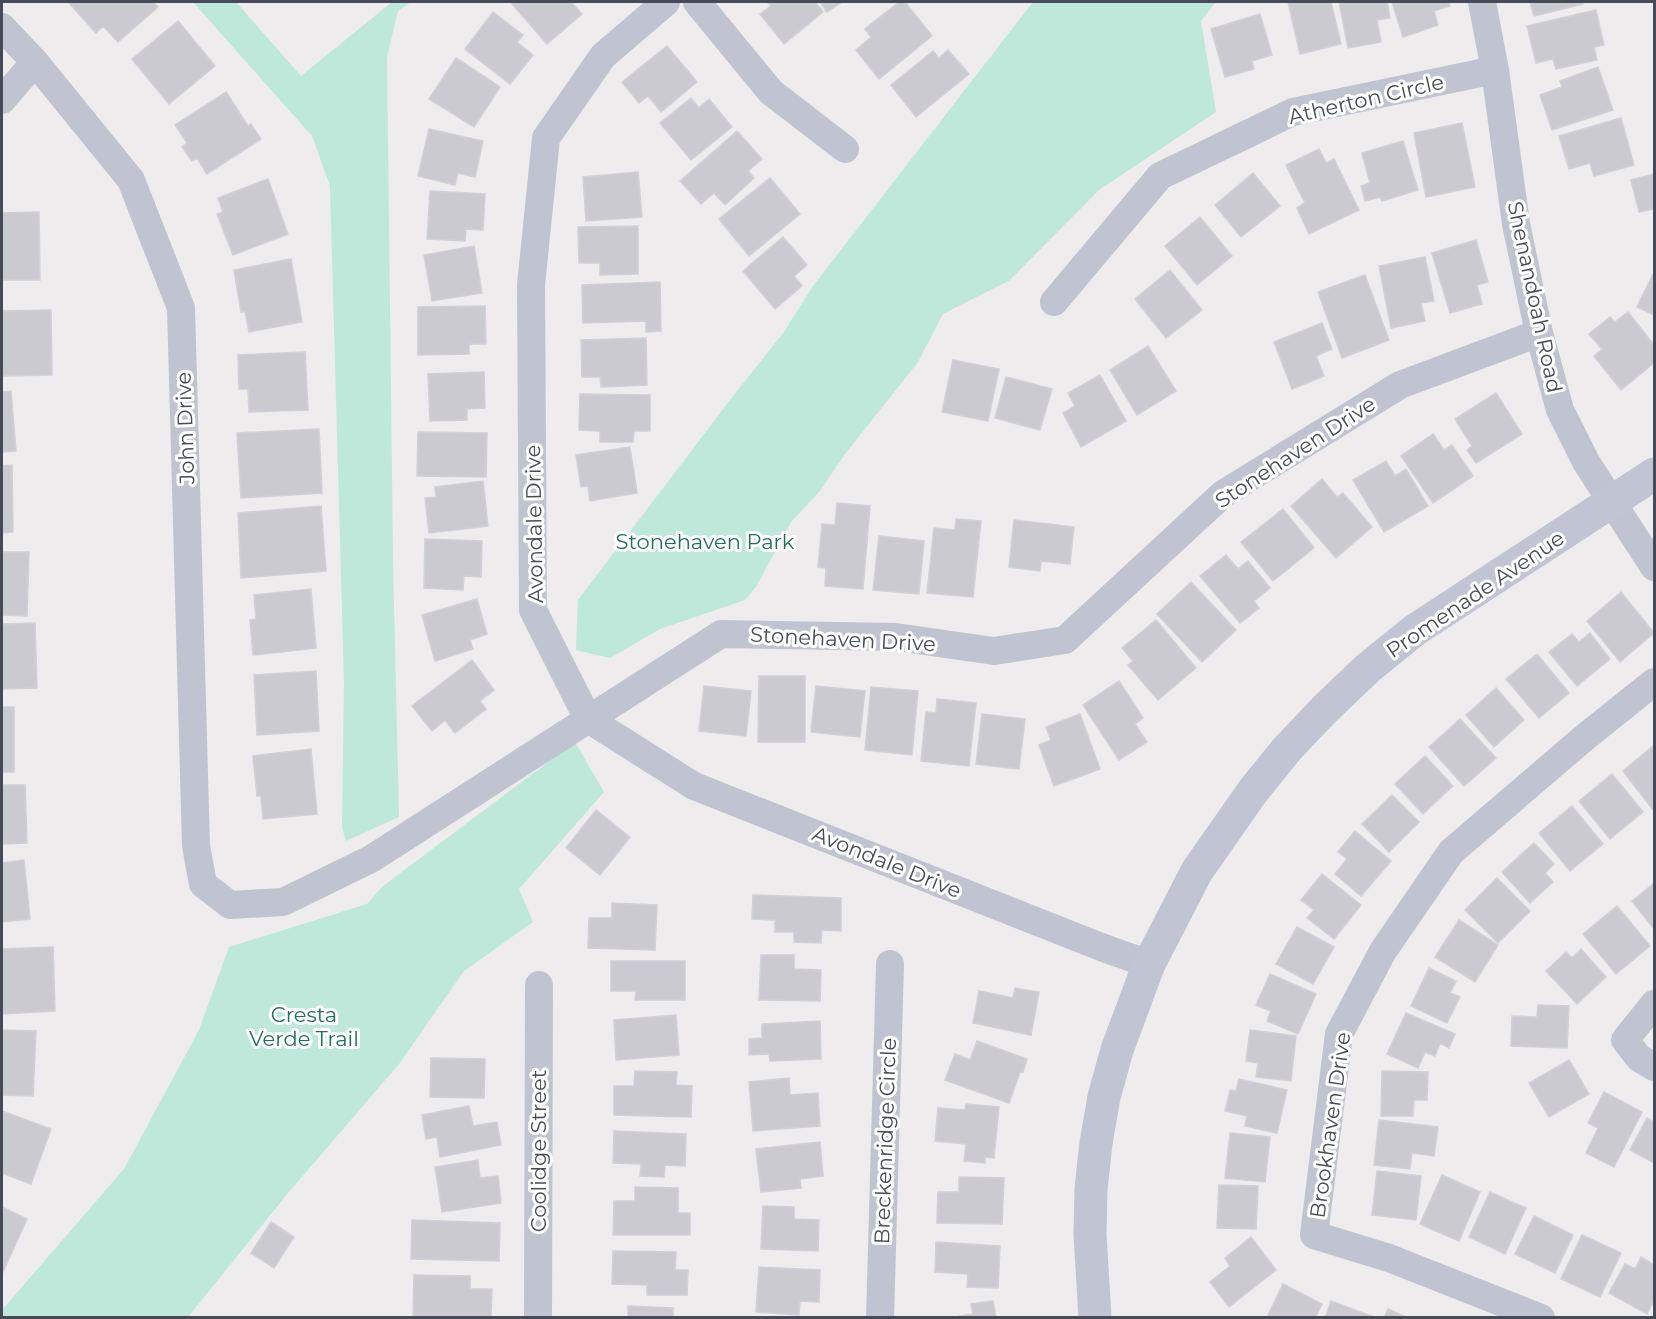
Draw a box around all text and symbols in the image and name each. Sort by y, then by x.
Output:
street label: Atherton Circle [1286,69,1446,129]
street label: Shenandoah Road [1503,199,1567,395]
street label: John Drive [171,371,199,486]
street label: Stonehaven Drive [1210,391,1380,513]
street label: Avondale Drive [520,445,548,603]
street label: Promenade Avenue [1381,525,1569,663]
park label: Stonehaven Park [616,529,795,554]
street label: Stonehaven Drive [750,622,936,656]
street label: Avondale Drive [809,821,965,903]
park label: Cresta Verde Trail [249,1002,359,1051]
street label: Brookhaven Drive [1305,1030,1355,1220]
street label: Breckenridge Circle [869,1037,901,1245]
street label: Coolidge Street [526,1070,551,1232]

